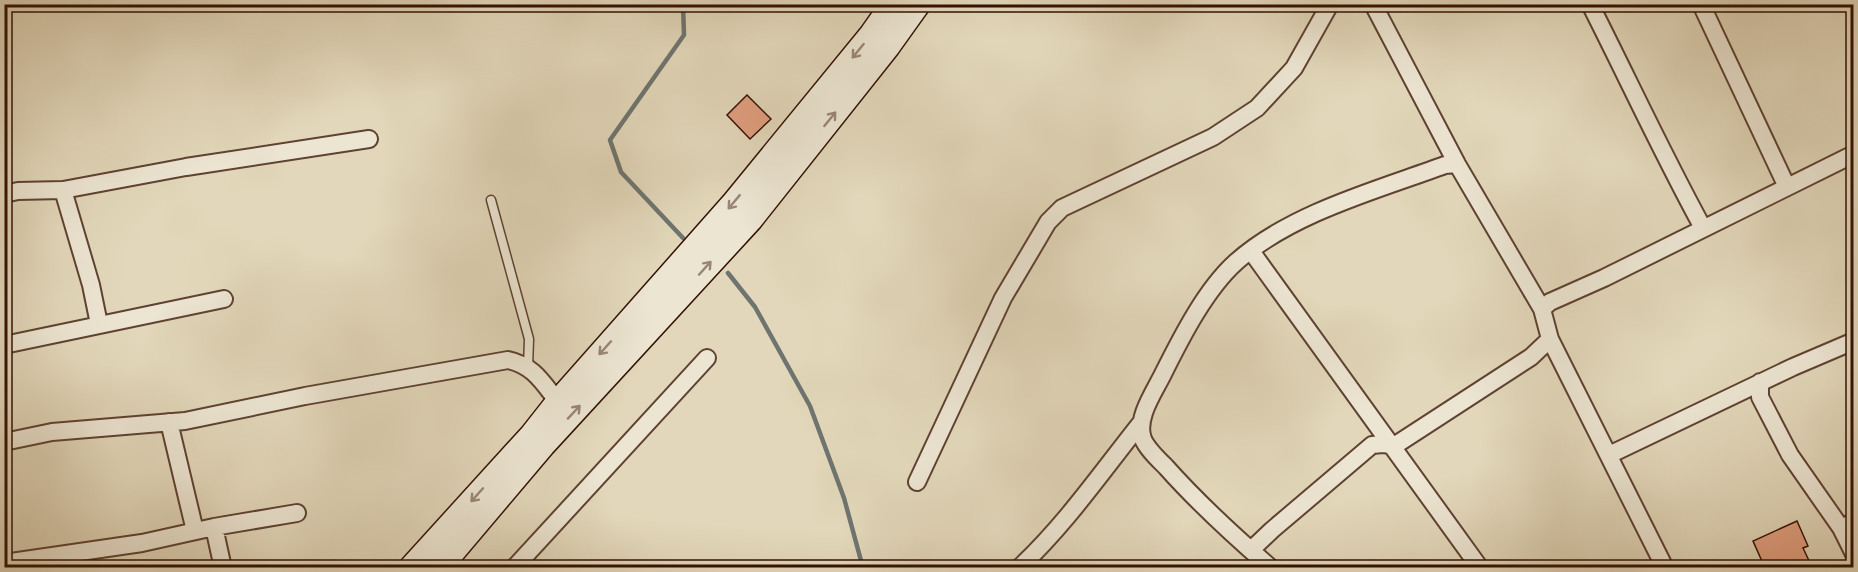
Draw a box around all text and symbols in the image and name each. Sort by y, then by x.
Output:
one-way arrow [851,43,865,58]
one-way arrow [823,111,836,127]
one-way arrow [728,194,741,210]
one-way arrow [698,261,712,276]
one-way arrow [598,340,612,355]
one-way arrow [566,405,581,420]
one-way arrow [470,487,484,502]

